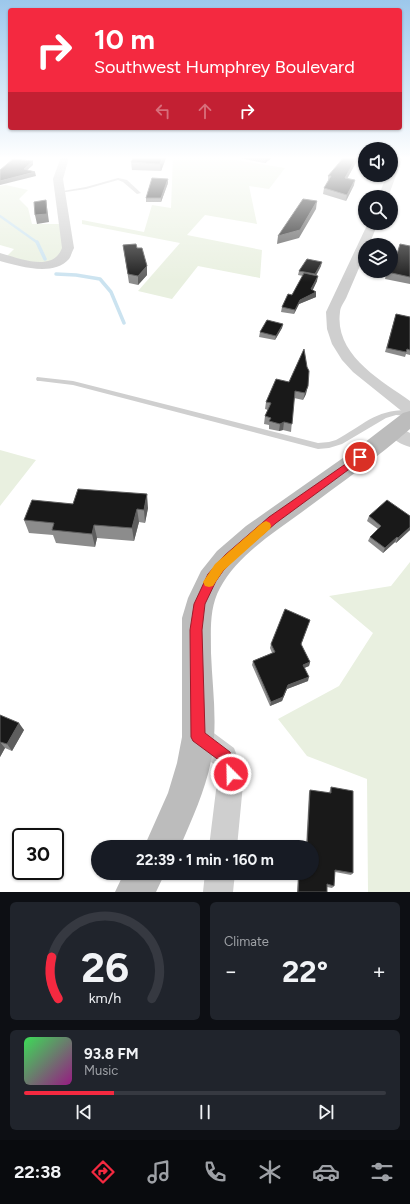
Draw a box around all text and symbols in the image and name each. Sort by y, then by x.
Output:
text: 10 m [94,22,155,56]
icon: right [28,24,80,76]
text: Southwest Humphrey Boulevard [94,56,355,78]
icon: left [152,100,174,122]
icon: ahead [194,100,216,122]
icon: right [236,100,258,122]
map controls [358,142,398,278]
button: sound [358,142,398,182]
button: search [358,190,398,230]
button: layers [358,238,398,278]
pin [343,440,377,474]
icon: arrive [349,446,371,468]
position arrow [210,753,252,795]
speed limit sign: 30 [12,828,64,880]
text: 22:39 · 1 min · 160 m [136,851,274,869]
text: Climate [224,934,269,949]
text: 26 [81,942,129,992]
text: 22° [282,953,328,990]
text: − [224,958,238,985]
text: + [372,958,386,985]
text: km/h [89,989,121,1007]
text: 93.8 FM [84,1045,139,1063]
text: Music [84,1063,118,1078]
icon: previous [73,1101,95,1123]
icon: pause [194,1101,216,1123]
icon: next [315,1101,337,1123]
icon: directions [89,1158,117,1186]
icon: music [145,1158,173,1186]
icon: phone [201,1158,229,1186]
icon: climate [256,1158,284,1186]
icon: car [312,1158,340,1186]
icon: filters [368,1158,396,1186]
text: 22:38 [14,1161,61,1183]

